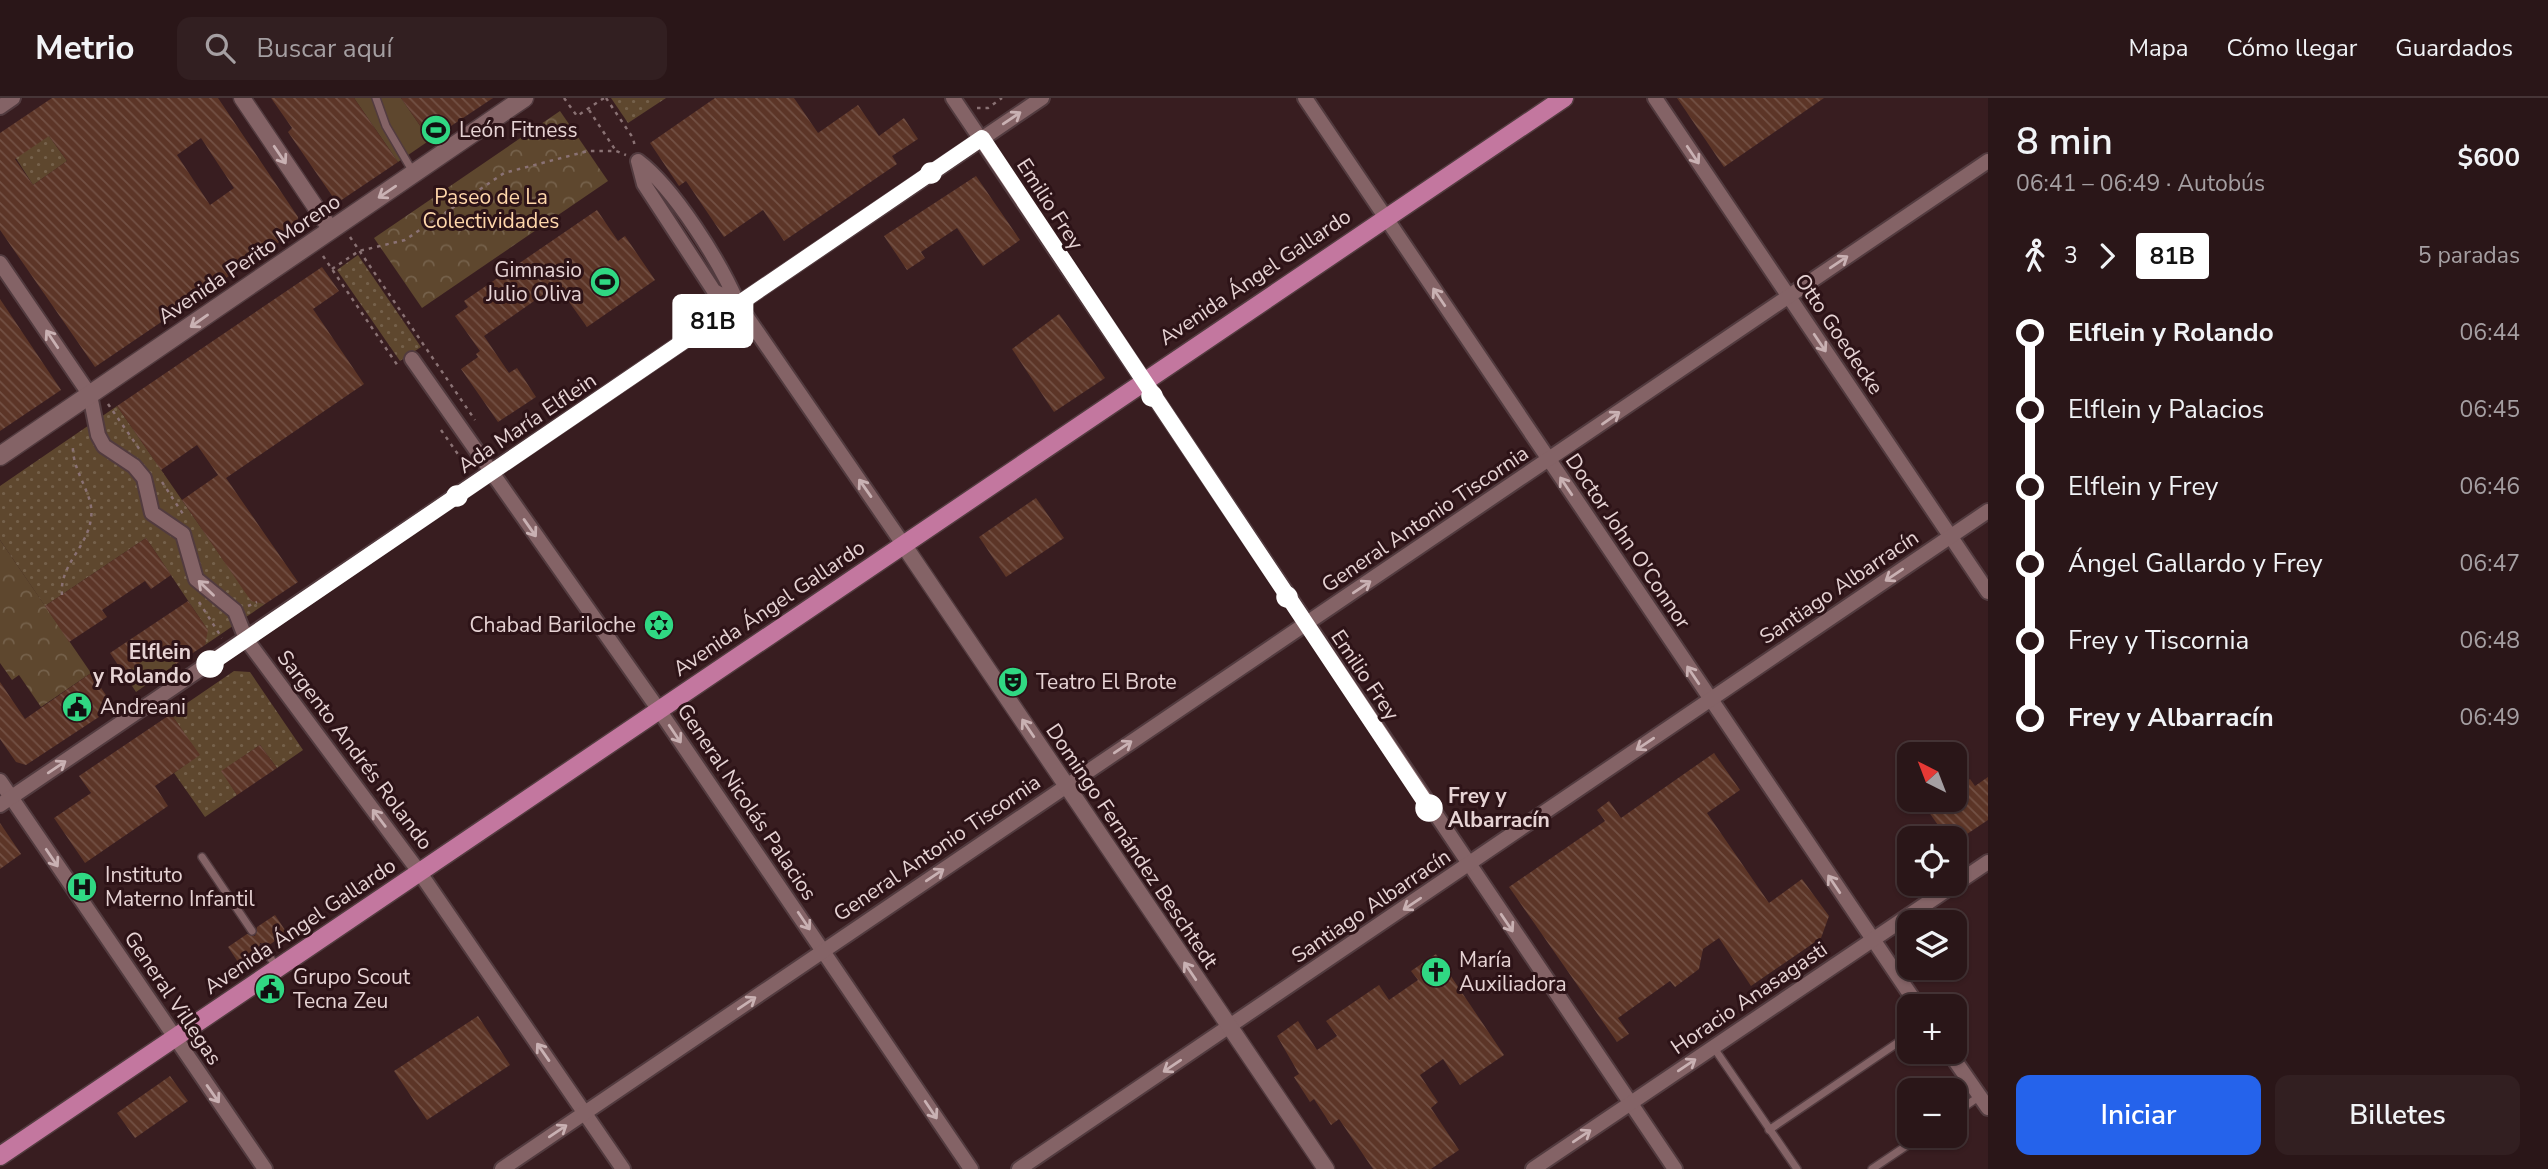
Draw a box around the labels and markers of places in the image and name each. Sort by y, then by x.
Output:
sports icon: León Fitness [419,113,453,147]
place label: León Fitness [459,116,578,144]
unlabelled marker [921,163,941,183]
place label: Gimnasio Julio Oliva [485,256,582,308]
sports icon: Gimnasio Julio Oliva [588,265,622,299]
unlabelled marker [1142,386,1162,406]
unlabelled marker [447,486,467,506]
unlabelled marker [1277,587,1297,607]
synagogue icon: Chabad Bariloche [642,608,676,642]
place label: Chabad Bariloche [469,611,636,639]
place label: Elflein y Rolando [92,638,191,690]
marker: Elflein y Rolando [197,651,223,677]
theatre icon: Teatro El Brote [996,665,1030,699]
place label: Teatro El Brote [1036,668,1177,696]
public building icon: Andreani [60,690,94,724]
place label: Andreani [100,693,186,721]
place label: Frey y Albarracín [1448,782,1550,834]
marker: Frey y Albarracín [1416,795,1442,821]
place label: Instituto Materno Infantil [105,861,255,913]
hospital icon: Instituto Materno Infantil [65,870,99,904]
place label: María Auxiliadora [1459,946,1567,998]
church icon: María Auxiliadora [1419,955,1453,989]
place label: Grupo Scout Tecna Zeu [293,963,411,1015]
public building icon: Grupo Scout Tecna Zeu [253,972,287,1006]

